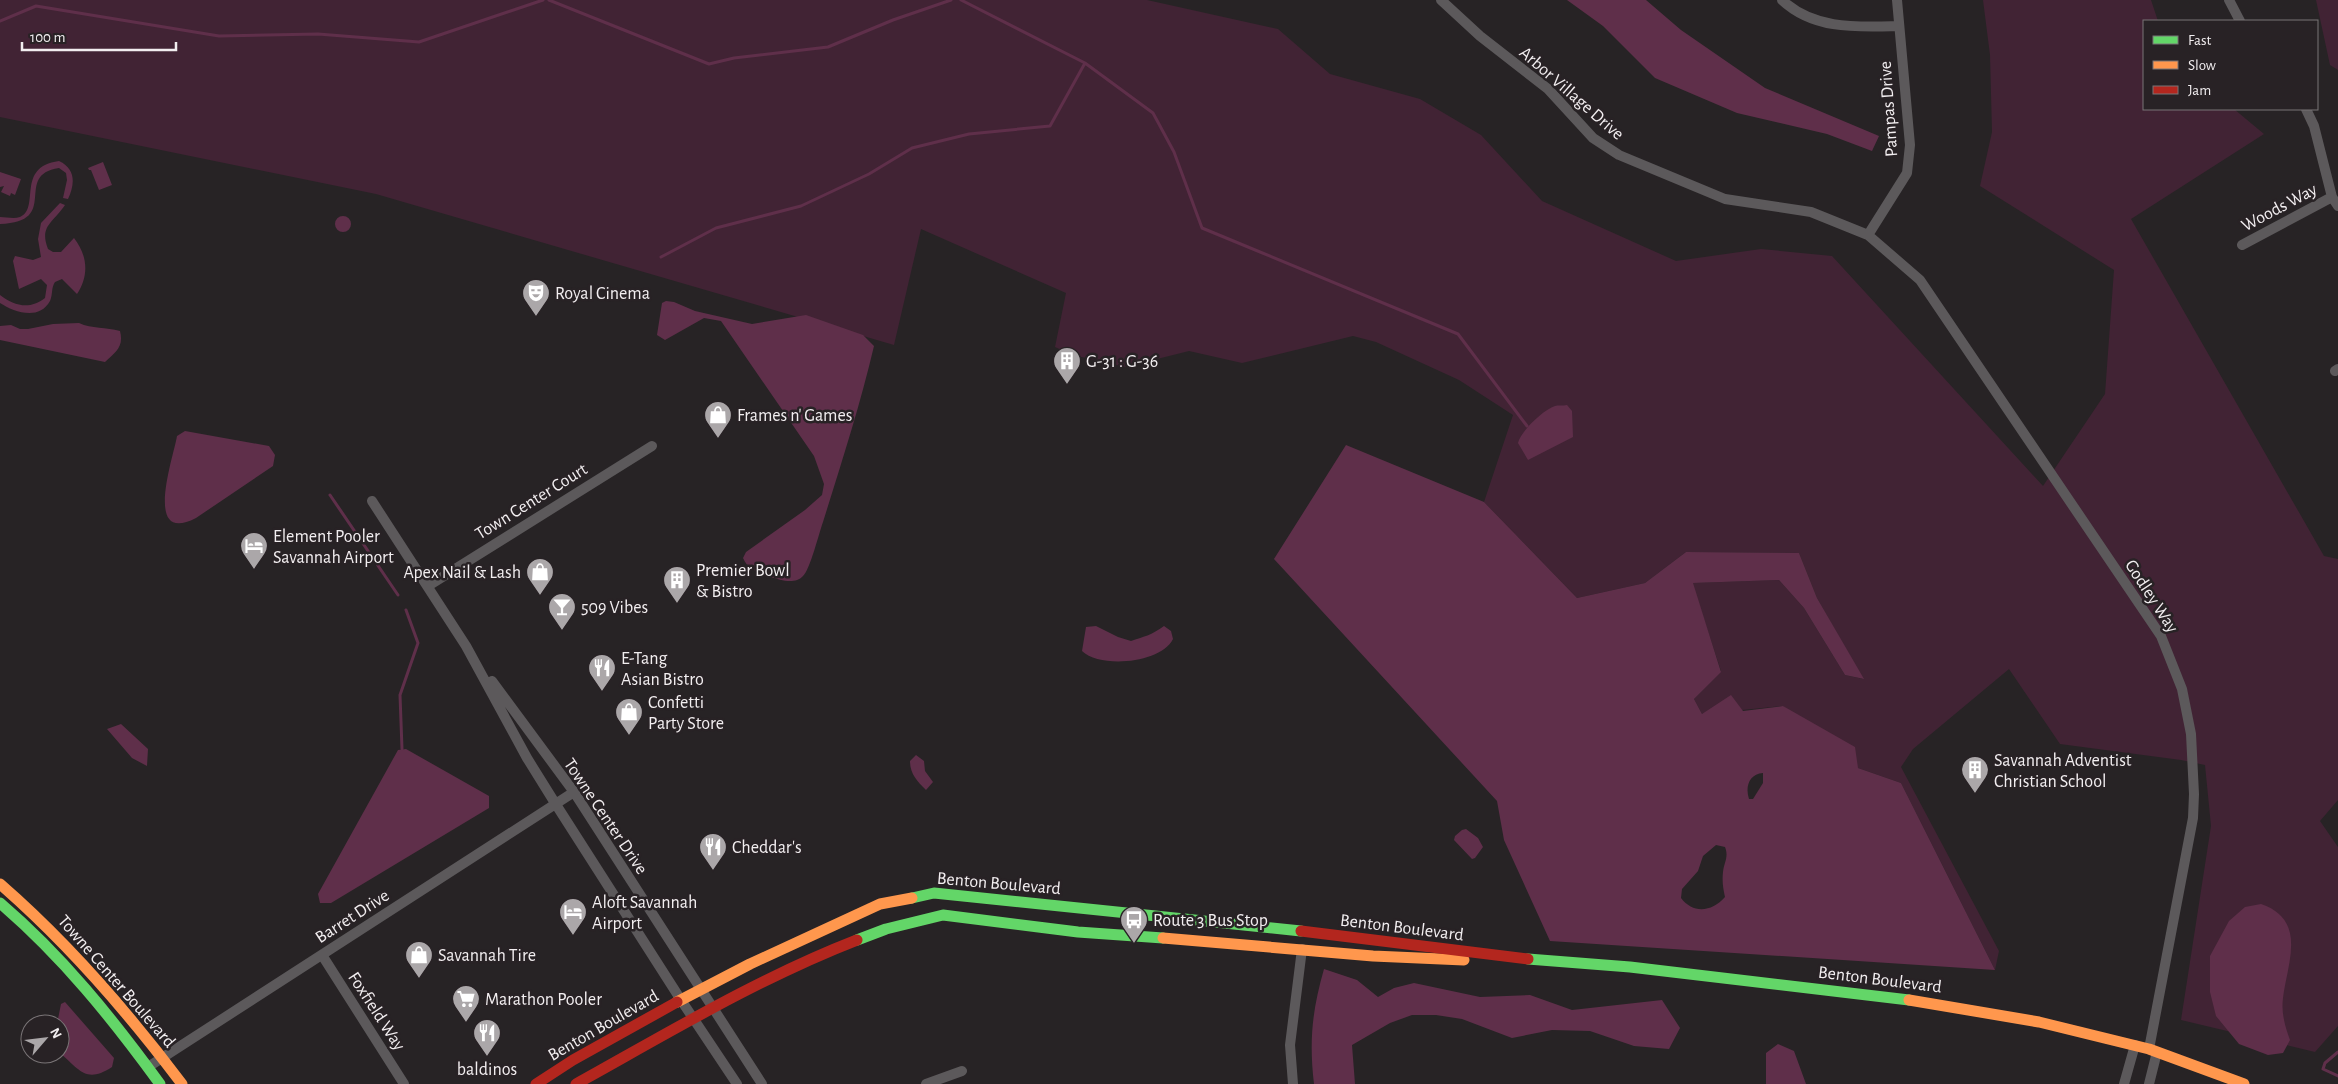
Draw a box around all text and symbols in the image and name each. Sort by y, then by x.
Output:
scale bar [22,20,176,52]
legend [2143,20,2318,110]
text: 100 m [30,30,65,45]
text: Fast [2188,33,2212,48]
street label: Arbor Village Drive [1516,44,1627,144]
text: Slow [2188,58,2216,73]
street label: Pampas Drive [1877,60,1901,157]
text: Jam [2188,83,2211,98]
street label: Woods Way [2239,180,2321,235]
theatre icon: Royal Cinema [521,278,551,317]
place label: Royal Cinema [555,285,650,303]
building icon: G-31 : G-36 [1052,346,1082,385]
place label: G-31 : G-36 [1086,353,1158,371]
shop icon: Frames n' Games [703,400,733,439]
place label: Frames n' Games [737,407,852,425]
street label: Town Center Court [472,460,591,543]
place label: Element Pooler Savannah Airport [273,528,394,567]
hotel icon: Element Pooler Savannah Airport [239,531,269,570]
shop icon: Apex Nail & Lash [525,557,555,596]
street label: Godley Way [2121,557,2181,636]
place label: Premier Bowl & Bistro [696,562,790,601]
place label: Apex Nail & Lash [403,564,521,582]
building icon: Premier Bowl & Bistro [662,565,692,604]
bar icon: 509 Vibes [547,592,577,631]
place label: 509 Vibes [581,599,648,617]
place label: E-Tang Asian Bistro [621,650,704,689]
restaurant icon: E-Tang Asian Bistro [587,653,617,692]
place label: Confetti Party Store [648,694,724,733]
shop icon: Confetti Party Store [614,697,644,736]
place label: Savannah Adventist Christian School [1994,752,2132,791]
street label: Towne Center Drive [560,755,651,878]
building icon: Savannah Adventist Christian School [1960,755,1990,794]
restaurant icon: Cheddar's [698,832,728,871]
place label: Cheddar's [732,839,802,857]
street label: Benton Boulevard [936,870,1062,898]
street label: Barret Drive [312,886,393,947]
place label: Aloft Savannah Airport [592,894,697,933]
hotel icon: Aloft Savannah Airport [558,897,588,936]
bus stop icon: Route 3 Bus Stop [1119,905,1149,944]
street label: Benton Boulevard [1339,911,1465,945]
street label: Towne Center Boulevard [54,912,178,1051]
place label: Route 3 Bus Stop [1153,912,1268,930]
shop icon: Savannah Tire [404,940,434,979]
place label: Savannah Tire [438,947,536,965]
street label: Benton Boulevard [1817,963,1943,997]
street label: Foxfield Way [344,969,408,1054]
supermarket icon: Marathon Pooler [451,984,481,1023]
street label: Benton Boulevard [545,987,662,1065]
place label: Marathon Pooler [485,991,602,1009]
north arrow [20,1014,70,1064]
restaurant icon: baldinos [472,1018,502,1057]
text: N [47,1026,64,1041]
place label: baldinos [457,1061,517,1079]

